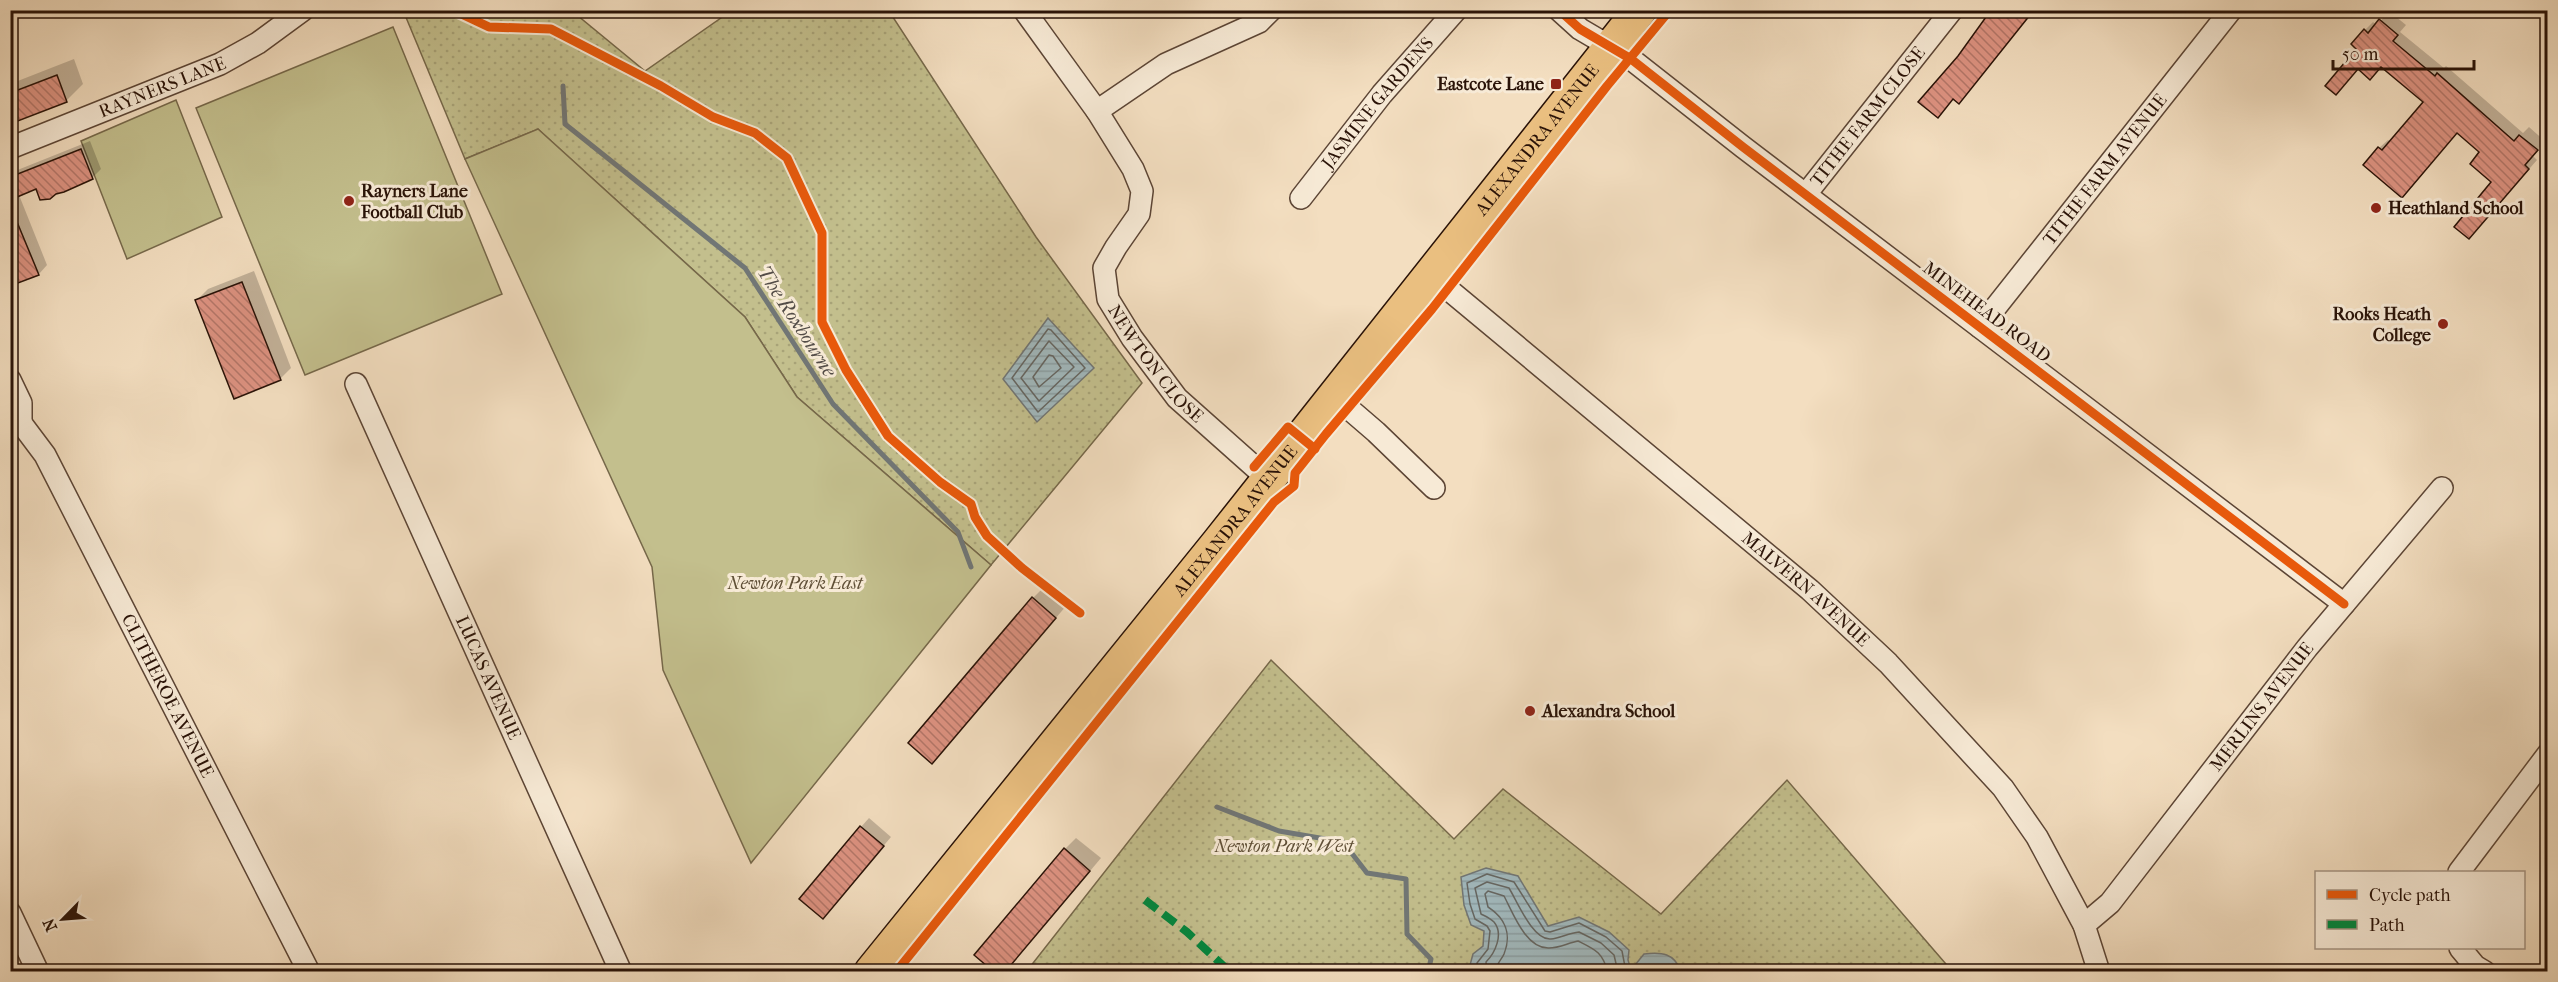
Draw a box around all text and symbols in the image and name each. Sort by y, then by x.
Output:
street label: JASMINE GARDENS [1316,33,1438,175]
scale bar [2333,33,2474,71]
street label: TITHE FARM CLOSE [1806,43,1930,191]
text: 50 m [2342,44,2379,65]
street label: RAYNERS LANE [96,53,229,122]
street label: ALEXANDRA AVENUE [1471,60,1604,221]
place label: Eastcote Lane [1437,74,1544,95]
marker: Eastcote Lane [1549,77,1563,91]
street label: TITHE FARM AVENUE [2039,90,2171,249]
place label: Rayners Lane Football Club [360,181,468,223]
marker: Rayners Lane Football Club [342,194,356,208]
place label: Heathland School [2388,198,2524,219]
marker: Heathland School [2369,201,2383,215]
street label: MINEHEAD ROAD [1919,258,2055,367]
water label: The Roxbourne [752,262,841,382]
street label: NEWTON CLOSE [1103,301,1207,427]
place label: Rooks Heath College [2333,304,2432,346]
marker: Rooks Heath College [2436,317,2450,331]
street label: ALEXANDRA AVENUE [1169,441,1302,601]
street label: MALVERN AVENUE [1737,528,1874,651]
park label: Newton Park East [727,573,864,594]
street label: CLITHEROE AVENUE [117,610,218,781]
street label: LUCAS AVENUE [451,613,525,743]
street label: MERLINS AVENUE [2206,639,2318,776]
place label: Alexandra School [1541,701,1676,722]
marker: Alexandra School [1523,704,1537,718]
park label: Newton Park West [1214,836,1355,857]
legend [2315,871,2525,949]
text: Cycle path [2369,885,2450,906]
north arrow [33,889,93,949]
text: N [38,915,61,935]
text: Path [2369,915,2405,936]

